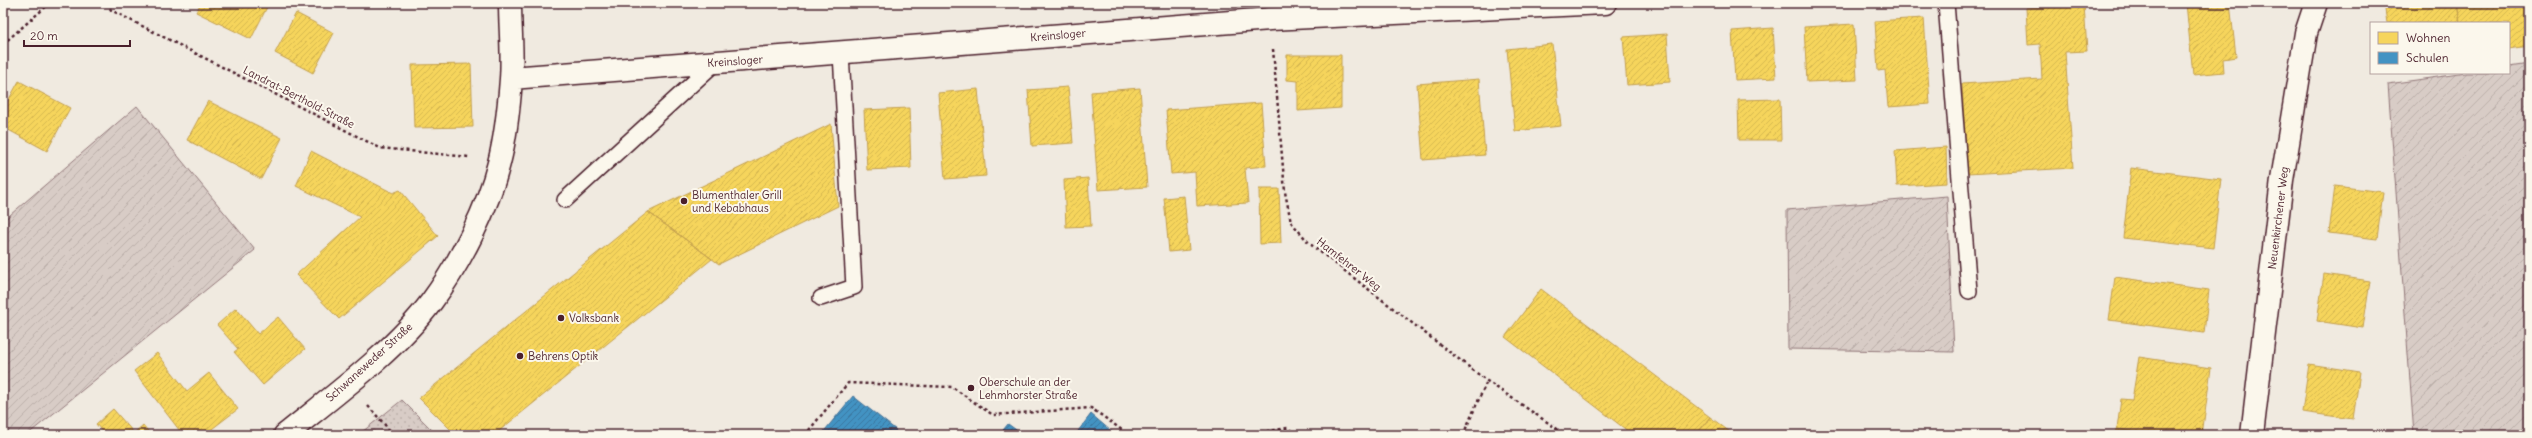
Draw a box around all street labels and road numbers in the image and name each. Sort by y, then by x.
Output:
street label: Kreinsloger [1030,26,1087,44]
street label: Kreinsloger [707,52,764,70]
street label: Landrat-Berthold-Straße [241,63,357,131]
street label: Neuenkirchener Weg [2265,166,2291,270]
street label: Hamfehrer Weg [1314,234,1384,294]
street label: Schwaneweder Straße [323,319,415,404]

